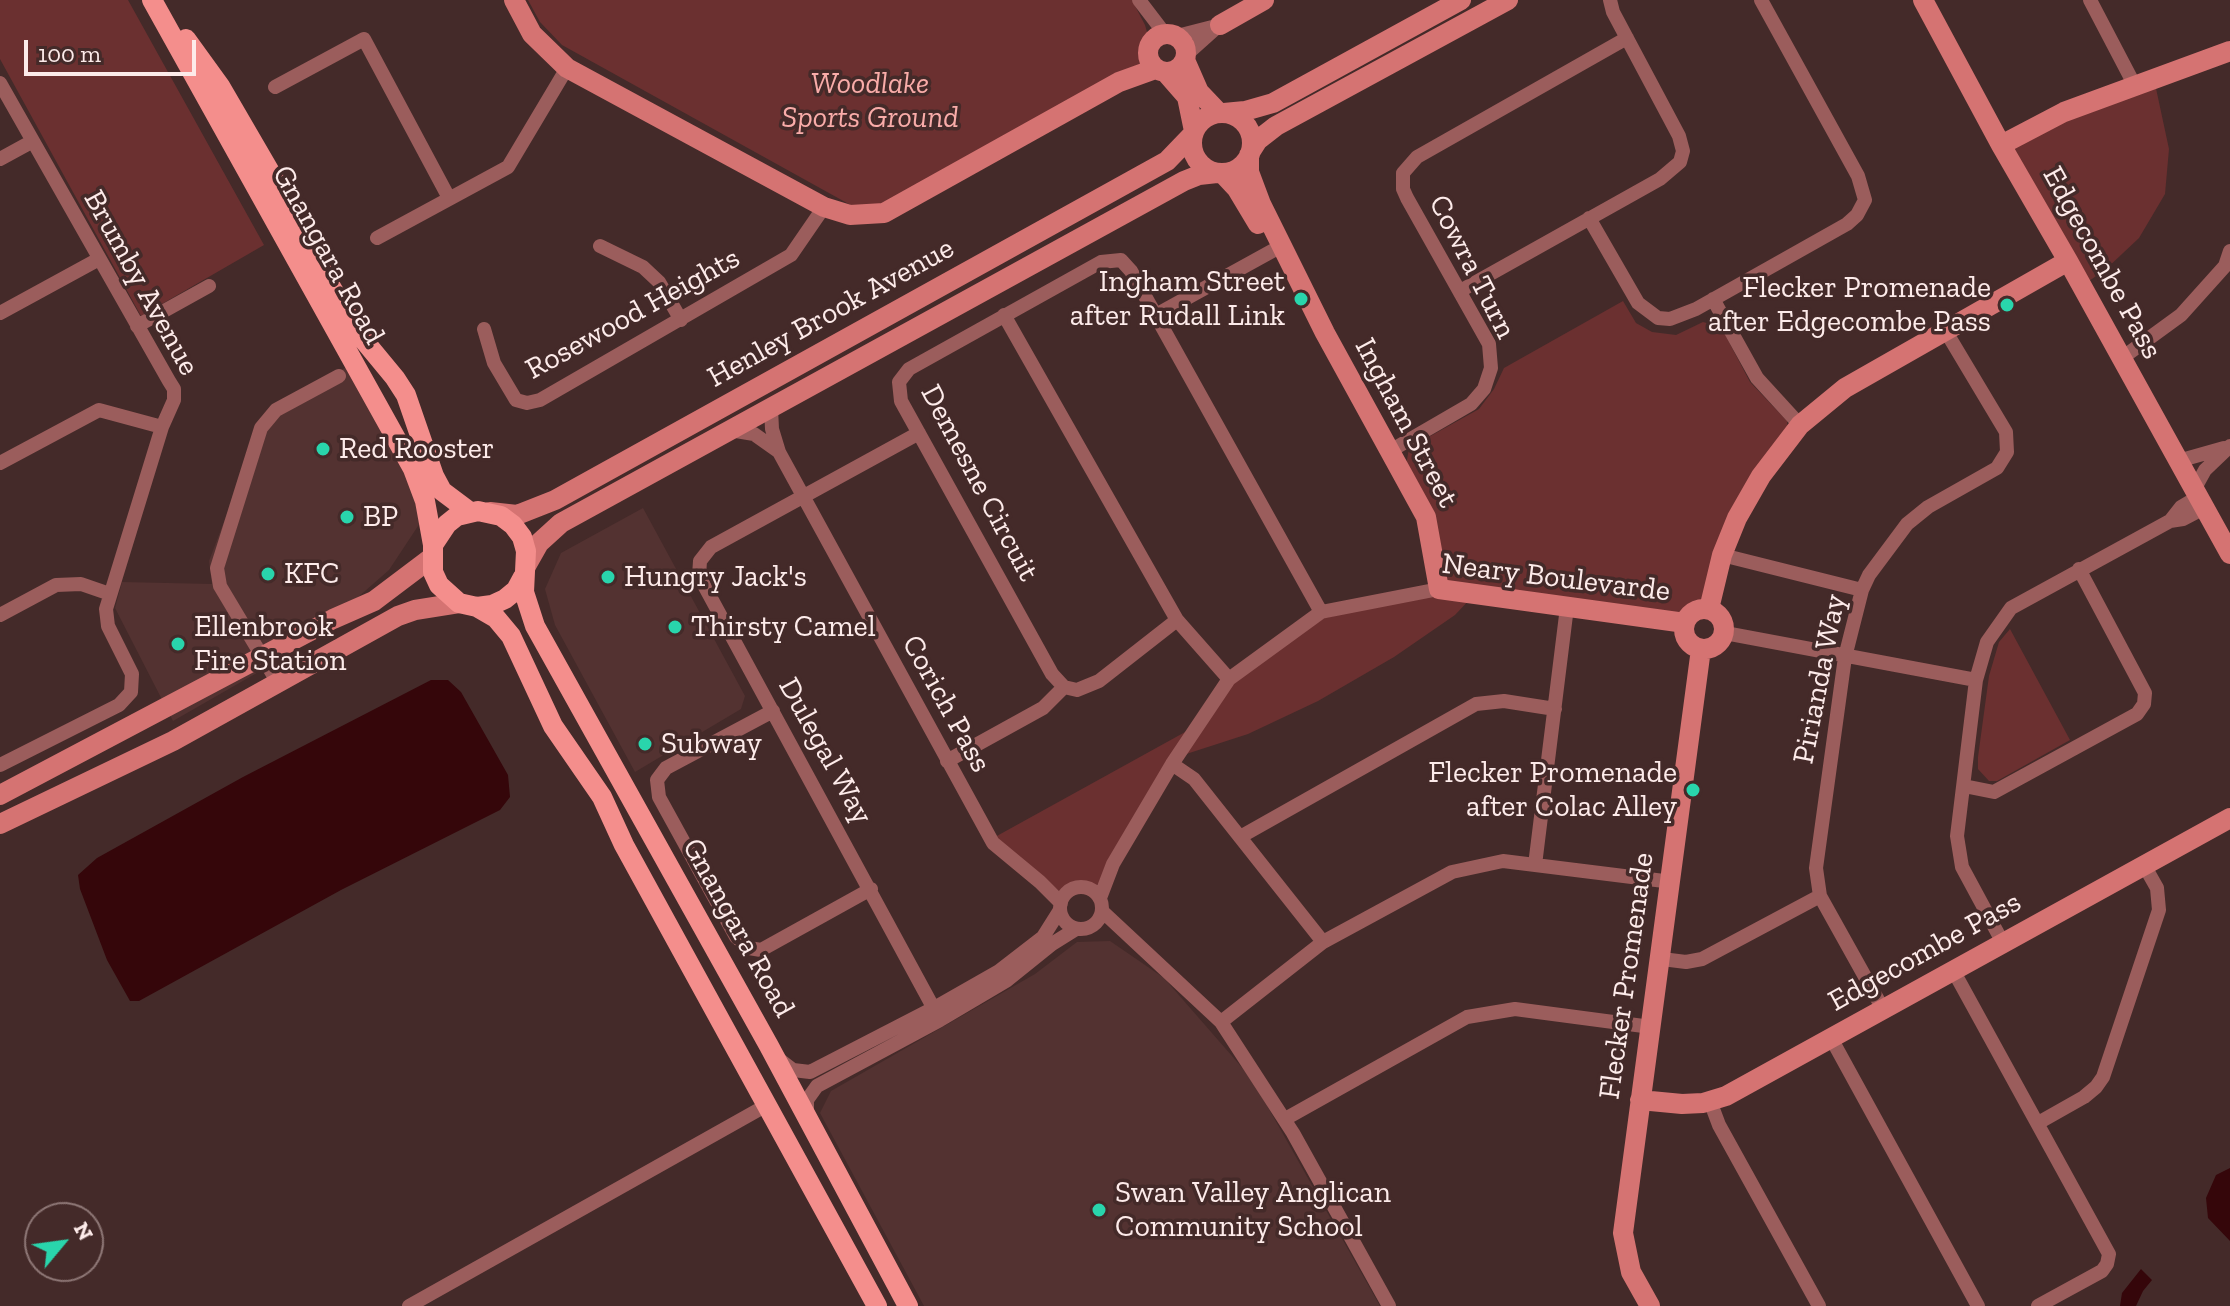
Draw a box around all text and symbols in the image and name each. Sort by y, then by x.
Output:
scale bar [28,24,200,74]
text: 100 m [38,39,101,68]
park label: Woodlake Sports Ground [782,66,958,136]
street label: Gnangara Road [264,159,392,351]
street label: Edgecombe Pass [2034,160,2170,366]
street label: Brumby Avenue [75,184,207,382]
street label: Cowra Turn [1420,189,1524,345]
street label: Henley Brook Avenue [702,230,960,396]
street label: Rosewood Heights [520,240,746,388]
place label: Ingham Street after Rudall Link [1070,264,1285,334]
place label: Flecker Promenade after Edgecombe Pass [1708,270,1991,340]
marker: Ingham Street after Rudall Link [1292,290,1310,308]
marker: Flecker Promenade after Edgecombe Pass [1998,296,2016,314]
street label: Ingham Street [1346,332,1466,514]
street label: Demesne Circuit [912,379,1046,587]
place label: Red Rooster [339,431,494,467]
marker: Red Rooster [314,440,332,458]
place label: BP [363,499,398,535]
marker: BP [338,508,356,526]
street label: Neary Boulevarde [1440,546,1672,610]
place label: KFC [284,556,339,592]
place label: Hungry Jack's [624,559,807,595]
marker: KFC [259,565,277,583]
marker: Hungry Jack's [599,568,617,586]
street label: Pirianda Way [1786,591,1854,767]
place label: Ellenbrook Fire Station [194,609,346,680]
place label: Thirsty Camel [691,609,876,645]
marker: Thirsty Camel [666,618,684,636]
street label: Corich Pass [894,629,998,779]
marker: Ellenbrook Fire Station [169,635,187,653]
street label: Dulegal Way [770,672,880,830]
place label: Subway [661,726,762,762]
marker: Subway [636,735,654,753]
place label: Flecker Promenade after Colac Alley [1428,755,1677,826]
marker: Flecker Promenade after Colac Alley [1684,781,1702,799]
street label: Gnangara Road [674,832,802,1024]
street label: Flecker Promenade [1592,850,1662,1102]
street label: Edgecombe Pass [1822,884,2028,1020]
place label: Swan Valley Anglican Community School [1115,1175,1391,1246]
marker: Swan Valley Anglican Community School [1090,1201,1108,1219]
north arrow [24,1202,104,1282]
text: N [68,1217,100,1245]

